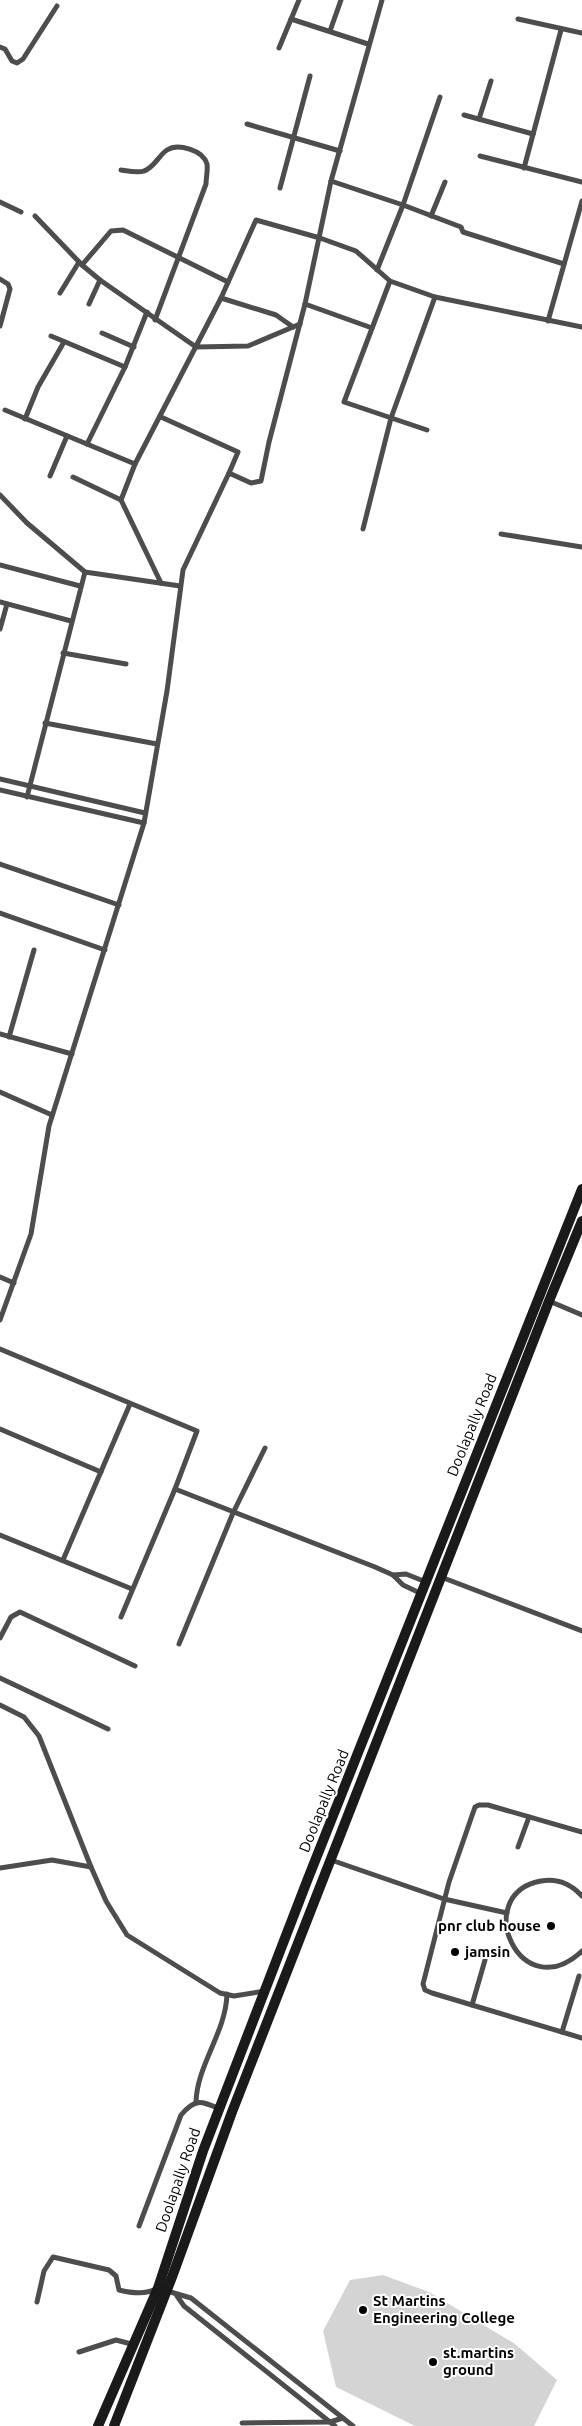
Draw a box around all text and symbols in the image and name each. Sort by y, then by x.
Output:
street label: Doolapally Road [443,1371,500,1479]
street label: Doolapally Road [295,1747,352,1855]
place label: pnr club house [438,1917,541,1934]
marker: pnr club house [545,1920,557,1932]
place label: jamsin [463,1943,510,1960]
marker: jamsin [449,1946,461,1958]
street label: Doolapally Road [152,2125,203,2234]
place label: St Martins Engineering College [373,2292,515,2326]
marker: St Martins Engineering College [357,2304,369,2316]
place label: st.martins ground [443,2344,514,2378]
marker: st.martins ground [427,2356,439,2368]

